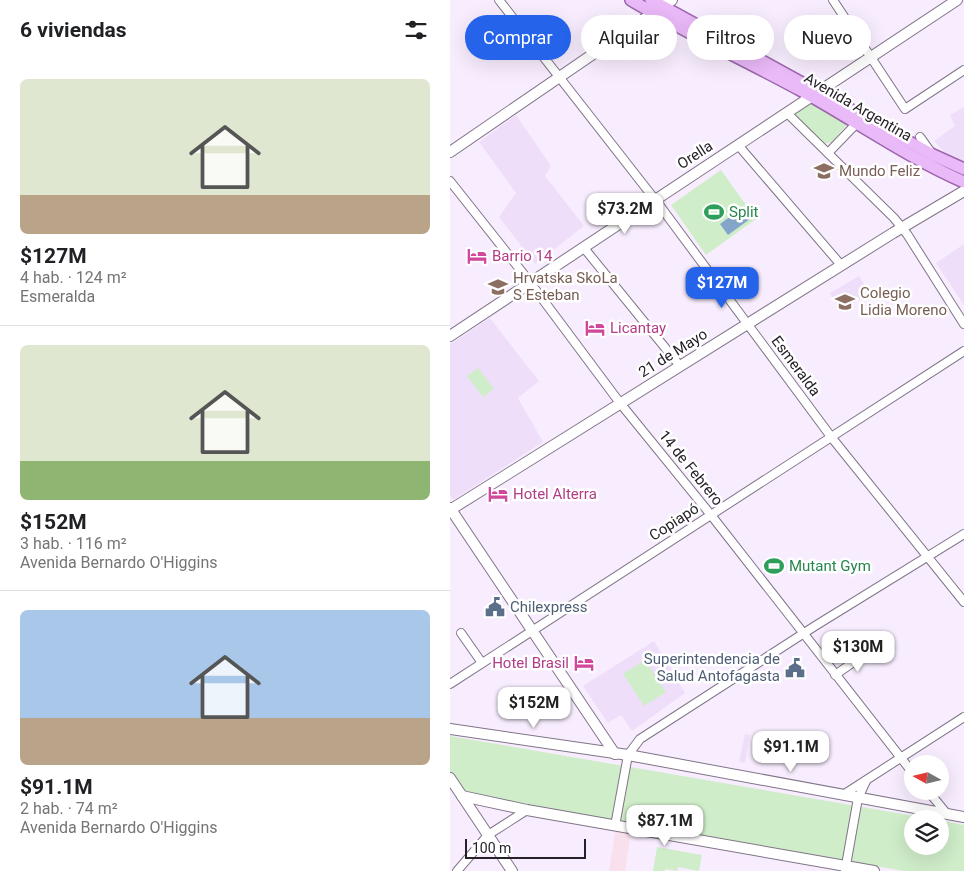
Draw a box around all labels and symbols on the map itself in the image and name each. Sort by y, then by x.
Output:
street label: Avenida Argentina [801,69,915,145]
street label: Orella [674,137,716,173]
school or university icon: Mundo Feliz [813,160,835,182]
place label: Mundo Feliz [839,162,920,180]
pin: $73.2M [584,192,666,235]
sports icon: Split [703,201,725,223]
place label: Split [729,203,759,221]
hotel icon: Barrio 14 [466,245,488,267]
place label: Barrio 14 [492,247,553,265]
pin: $127M [687,266,757,309]
place label: Hrvatska SkoLa S Esteban [513,269,618,304]
school or university icon: Hrvatska SkoLa S Esteban [487,276,509,298]
place label: Colegio Lidia Moreno [860,284,947,319]
school or university icon: Colegio Lidia Moreno [834,291,856,313]
hotel icon: Licantay [584,317,606,339]
place label: Licantay [610,319,666,337]
street label: 21 de Mayo [635,325,711,381]
street label: Esmeralda [768,332,824,400]
street label: 14 de Febrero [655,427,727,509]
hotel icon: Hotel Alterra [487,483,509,505]
place label: Hotel Alterra [513,485,597,503]
street label: Copiapó [646,499,702,545]
sports icon: Mutant Gym [763,555,785,577]
place label: Mutant Gym [789,557,871,575]
public building icon: Chilexpress [484,596,506,618]
place label: Chilexpress [510,598,588,616]
pin: $130M [823,630,893,673]
place label: Superintendencia de Salud Antofagasta [644,650,780,685]
hotel icon: Hotel Brasil [573,652,595,674]
place label: Hotel Brasil [492,654,569,672]
public building icon: Superintendencia de Salud Antofagasta [784,657,806,679]
pin: $152M [499,686,569,729]
pin: $91.1M [750,730,832,773]
north arrow [904,755,949,800]
pin: $87.1M [624,804,706,847]
scale bar [465,836,586,859]

